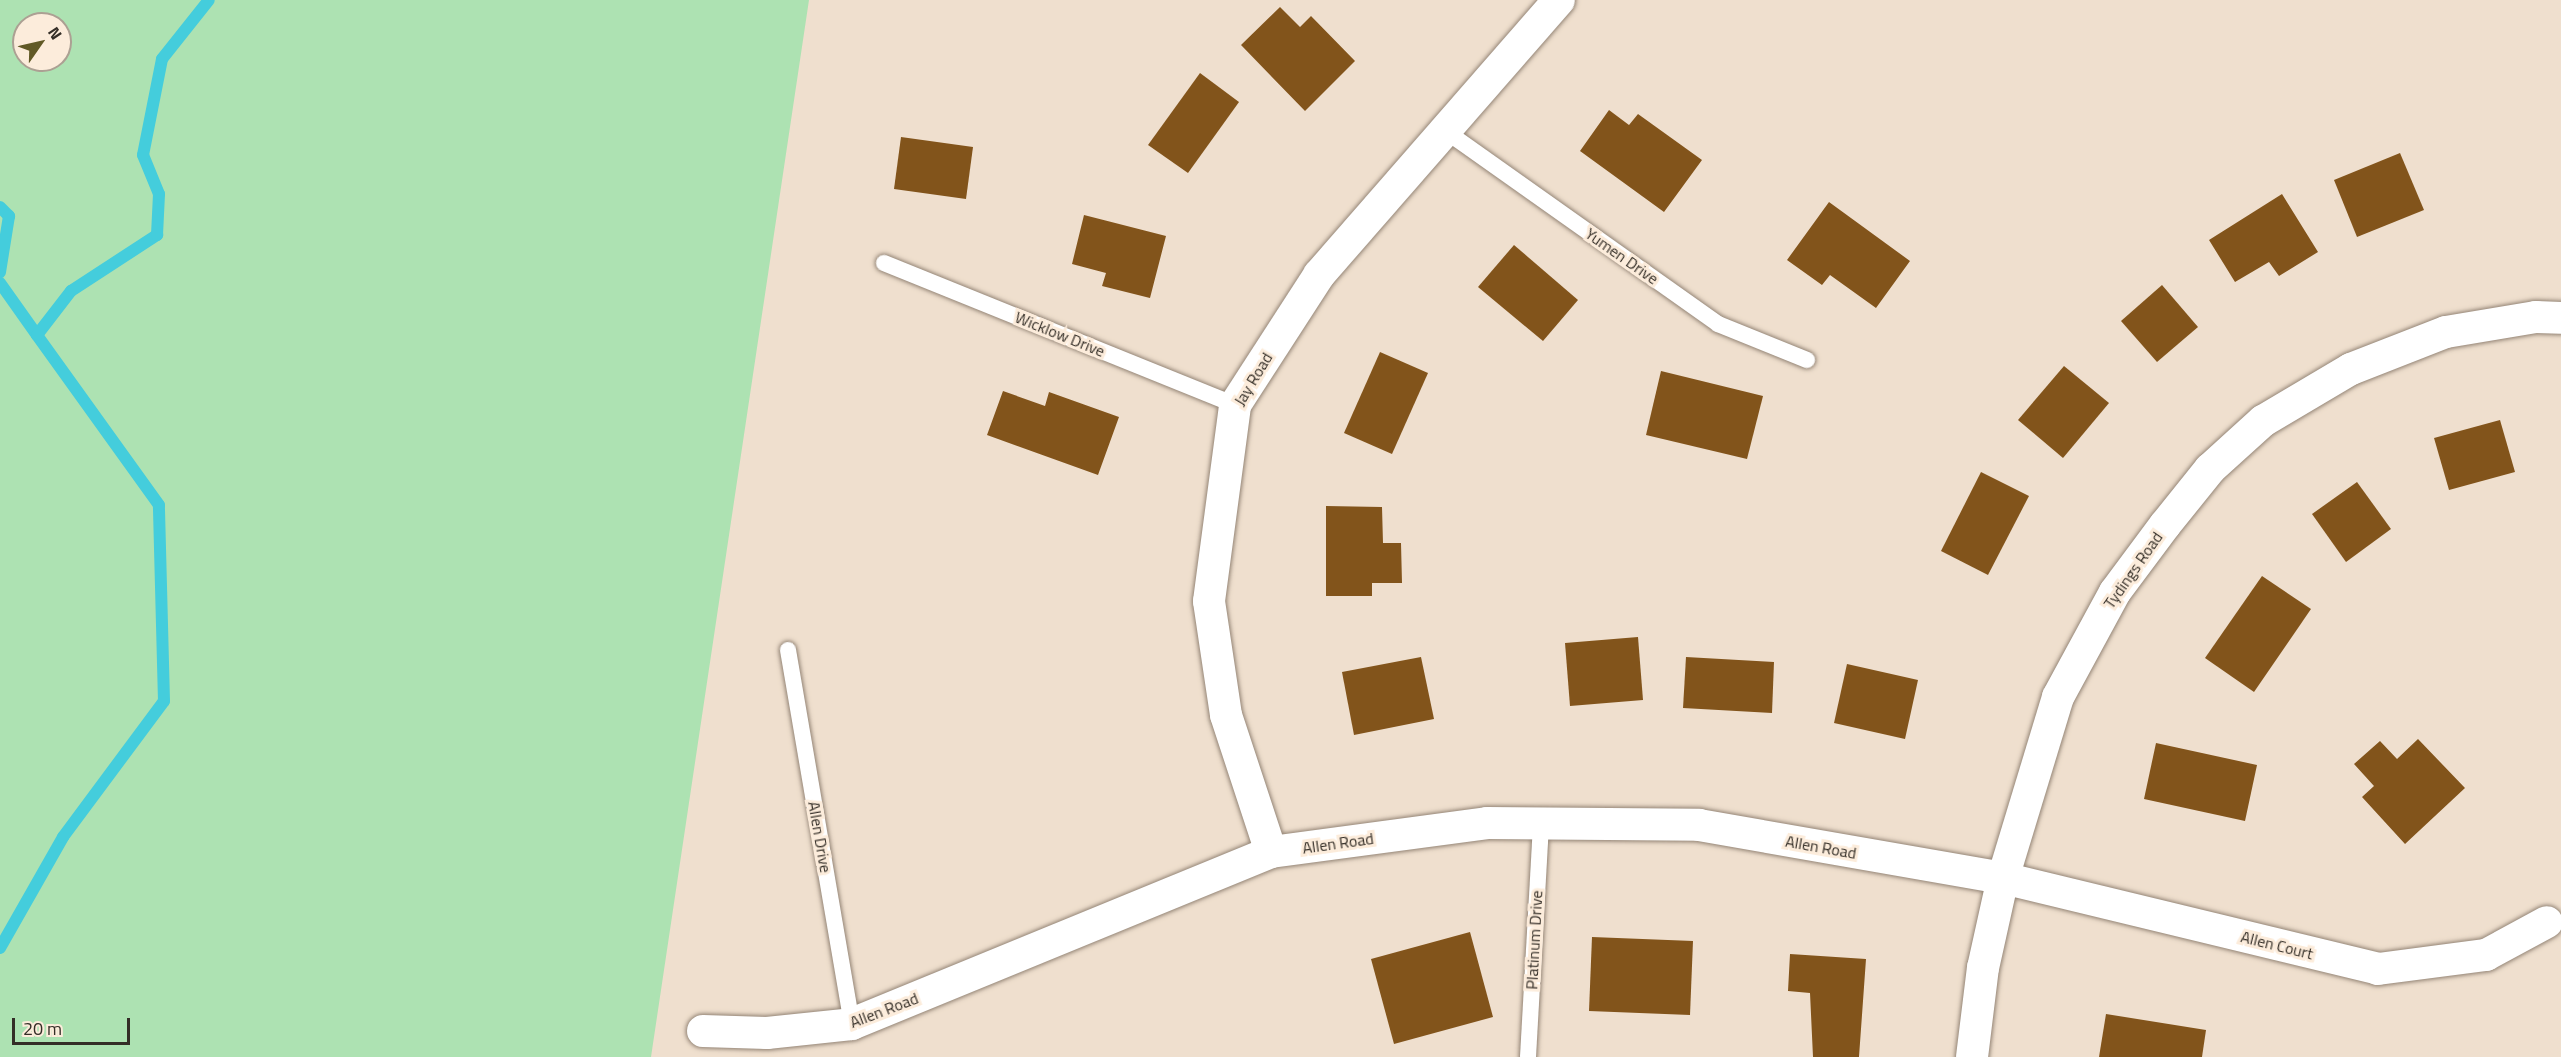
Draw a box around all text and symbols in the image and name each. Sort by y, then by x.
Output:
north arrow [12,12,72,72]
text: N [42,22,68,44]
street label: Yumen Drive [1582,224,1662,288]
street label: Wicklow Drive [1012,307,1108,361]
street label: Jay Road [1230,349,1276,409]
street label: Tydings Road [2100,528,2166,612]
street label: Allen Drive [804,800,836,874]
street label: Allen Road [1301,828,1375,858]
street label: Allen Road [1784,831,1858,863]
street label: Platinum Drive [1522,890,1546,990]
street label: Allen Court [2239,927,2315,963]
street label: Allen Road [847,988,921,1032]
scale bar [15,1006,134,1044]
text: 20 m [23,1015,62,1042]

